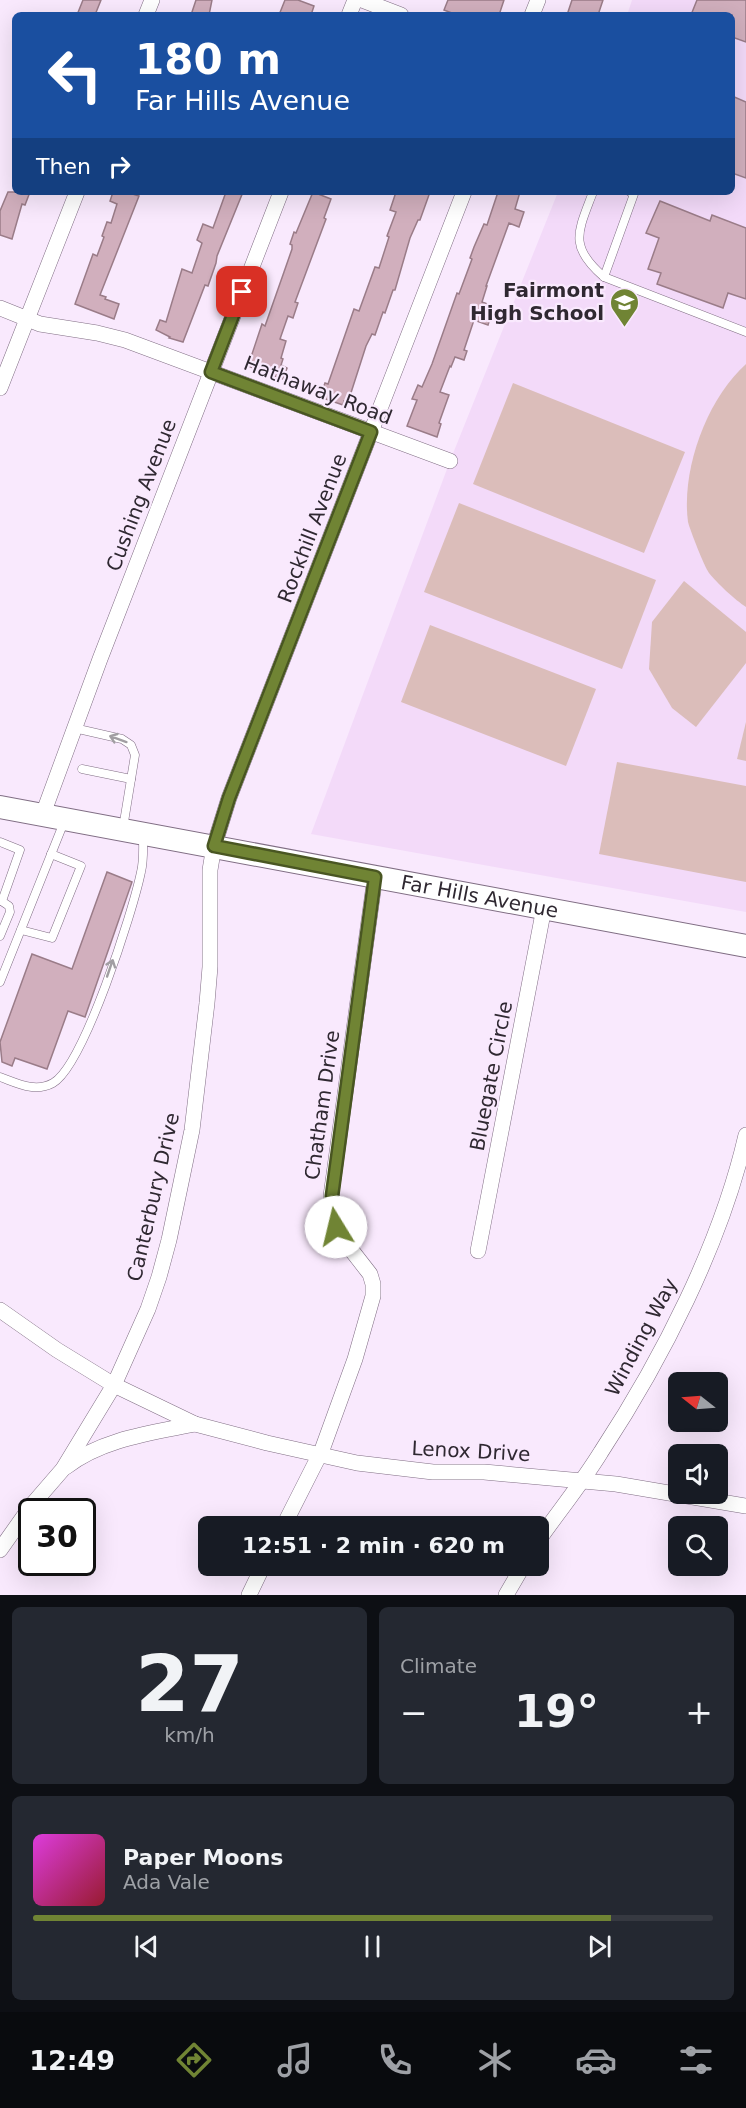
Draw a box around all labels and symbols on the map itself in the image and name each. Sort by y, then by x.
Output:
pin [216,266,267,317]
place label: Fairmont High School [470,278,604,325]
school or university icon: Fairmont High School [609,286,641,328]
street label: Hathaway Road [240,351,396,429]
street label: Cushing Avenue [101,415,181,575]
street label: Rockhill Avenue [273,450,351,606]
one-way arrow [110,733,128,744]
street label: Far Hills Avenue [399,870,560,923]
one-way arrow [106,959,117,978]
street label: Bluegate Circle [465,999,517,1153]
street label: Chatham Drive [300,1029,344,1181]
street label: Canterbury Drive [122,1110,184,1284]
position arrow [304,1195,368,1259]
street label: Winding Way [600,1274,682,1400]
north arrow [668,1372,728,1432]
street label: Lenox Drive [411,1436,531,1466]
speed limit sign: 30 [18,1498,96,1576]

